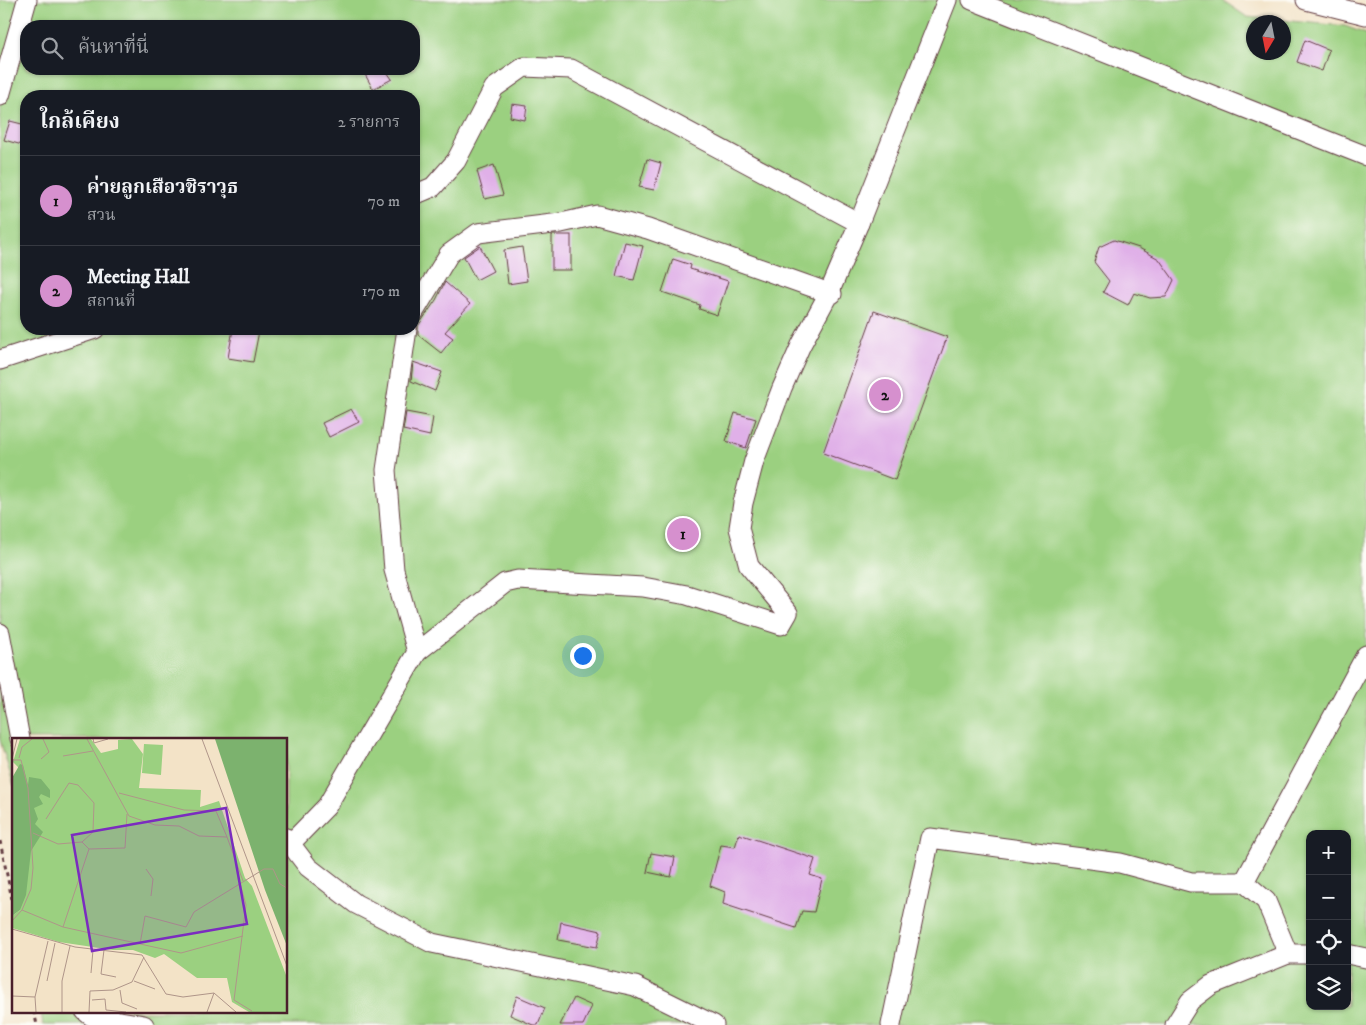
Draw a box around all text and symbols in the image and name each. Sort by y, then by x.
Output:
north arrow [1246,15,1291,60]
search box [20,20,420,75]
icon: search [38,34,66,62]
text: ค้นหาที่นี่ [78,36,149,59]
text: ใกล้เคียง [40,109,120,135]
text: 2 รายการ [338,112,400,132]
text: ค่ายลูกเสือวชิราวุธ [87,176,238,199]
text: 1 [53,191,59,211]
text: 70 m [368,191,400,211]
text: สวน [87,205,116,225]
text: Meeting Hall [87,266,190,289]
text: 2 [52,281,60,301]
text: 170 m [362,281,400,301]
text: สถานที่ [87,291,135,311]
pin: 2 [869,376,901,414]
pin: 1 [667,515,699,553]
your location [570,643,596,669]
inset map [12,738,288,1012]
map controls [1306,830,1351,1010]
button: + [1306,830,1351,875]
button: − [1306,875,1351,920]
button: locate [1306,920,1351,965]
button: layers [1306,965,1351,1010]

